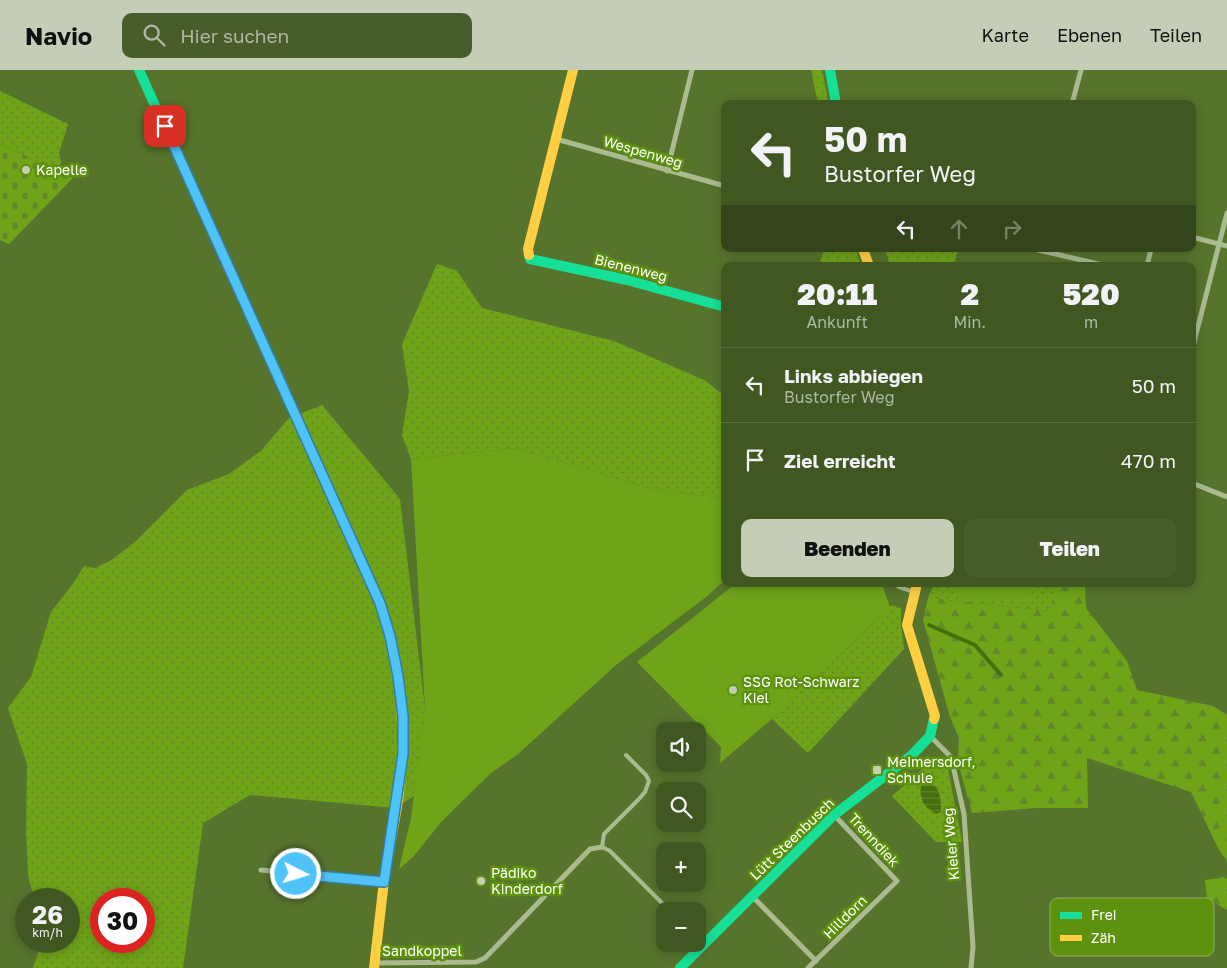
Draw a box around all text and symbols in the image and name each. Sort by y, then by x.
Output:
search box [122,13,472,58]
text: Navio [25,21,92,50]
icon: search [140,21,168,49]
text: Hier suchen [180,24,289,47]
text: Karte [982,24,1029,46]
text: Ebenen [1057,24,1122,46]
text: Teilen [1150,24,1202,46]
pin [144,105,186,147]
icon: arrive [151,112,179,140]
text: 50 m [824,118,907,160]
icon: left [741,120,806,185]
street label: Wespenweg [602,132,685,171]
text: Bustorfer Weg [824,160,976,187]
place label: Kapelle [36,161,87,178]
marker: Kapelle [20,164,32,176]
icon: left [892,215,920,243]
icon: ahead [945,215,973,243]
icon: right [998,215,1026,243]
street label: Bienenweg [593,250,669,285]
text: 20:11 [797,276,877,312]
text: 2 [961,276,979,312]
text: 520 [1062,276,1120,312]
text: Ankunft [806,312,868,332]
text: Min. [953,312,986,332]
text: m [1084,312,1098,332]
text: Links abbiegen [784,364,923,387]
icon: left [741,371,769,399]
text: 50 m [1132,374,1176,397]
text: Bustorfer Weg [784,387,894,407]
icon: arrive [741,446,769,474]
text: Ziel erreicht [784,449,896,472]
text: 470 m [1121,449,1176,472]
button: Beenden [741,519,954,577]
button: Teilen [964,519,1176,577]
place label: SSG Rot-Schwarz Kiel [743,673,859,706]
marker: SSG Rot-Schwarz Kiel [727,684,739,696]
map controls [656,722,706,952]
button: sound [656,722,706,772]
place label: Meimersdorf, Schule [887,753,976,786]
marker: Meimersdorf, Schule [871,764,883,776]
button: search [656,782,706,832]
street label: Lütt Steenbusch [746,794,837,883]
street label: Kieler Weg [939,807,962,881]
street label: Trenndiek [845,810,903,870]
button: + [656,842,706,892]
position arrow [269,847,321,899]
place label: Pädiko Kinderdorf [491,864,563,897]
marker: Pädiko Kinderdorf [475,875,487,887]
speed limit sign: 30 [90,888,155,953]
street label: Hilldorn [819,891,870,942]
legend [1050,898,1214,956]
text: 26 [32,899,63,930]
button: − [656,902,706,952]
text: Frei [1091,906,1117,923]
text: km/h [32,925,63,940]
text: Zäh [1091,929,1116,946]
street label: Sandkoppel [382,942,462,959]

